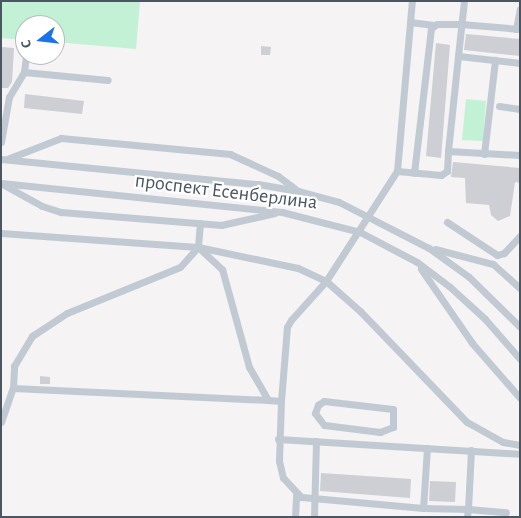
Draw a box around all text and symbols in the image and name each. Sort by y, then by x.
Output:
north arrow [15,15,65,65]
text: С [19,38,34,50]
street label: проспект Есенберлина [133,169,319,215]

